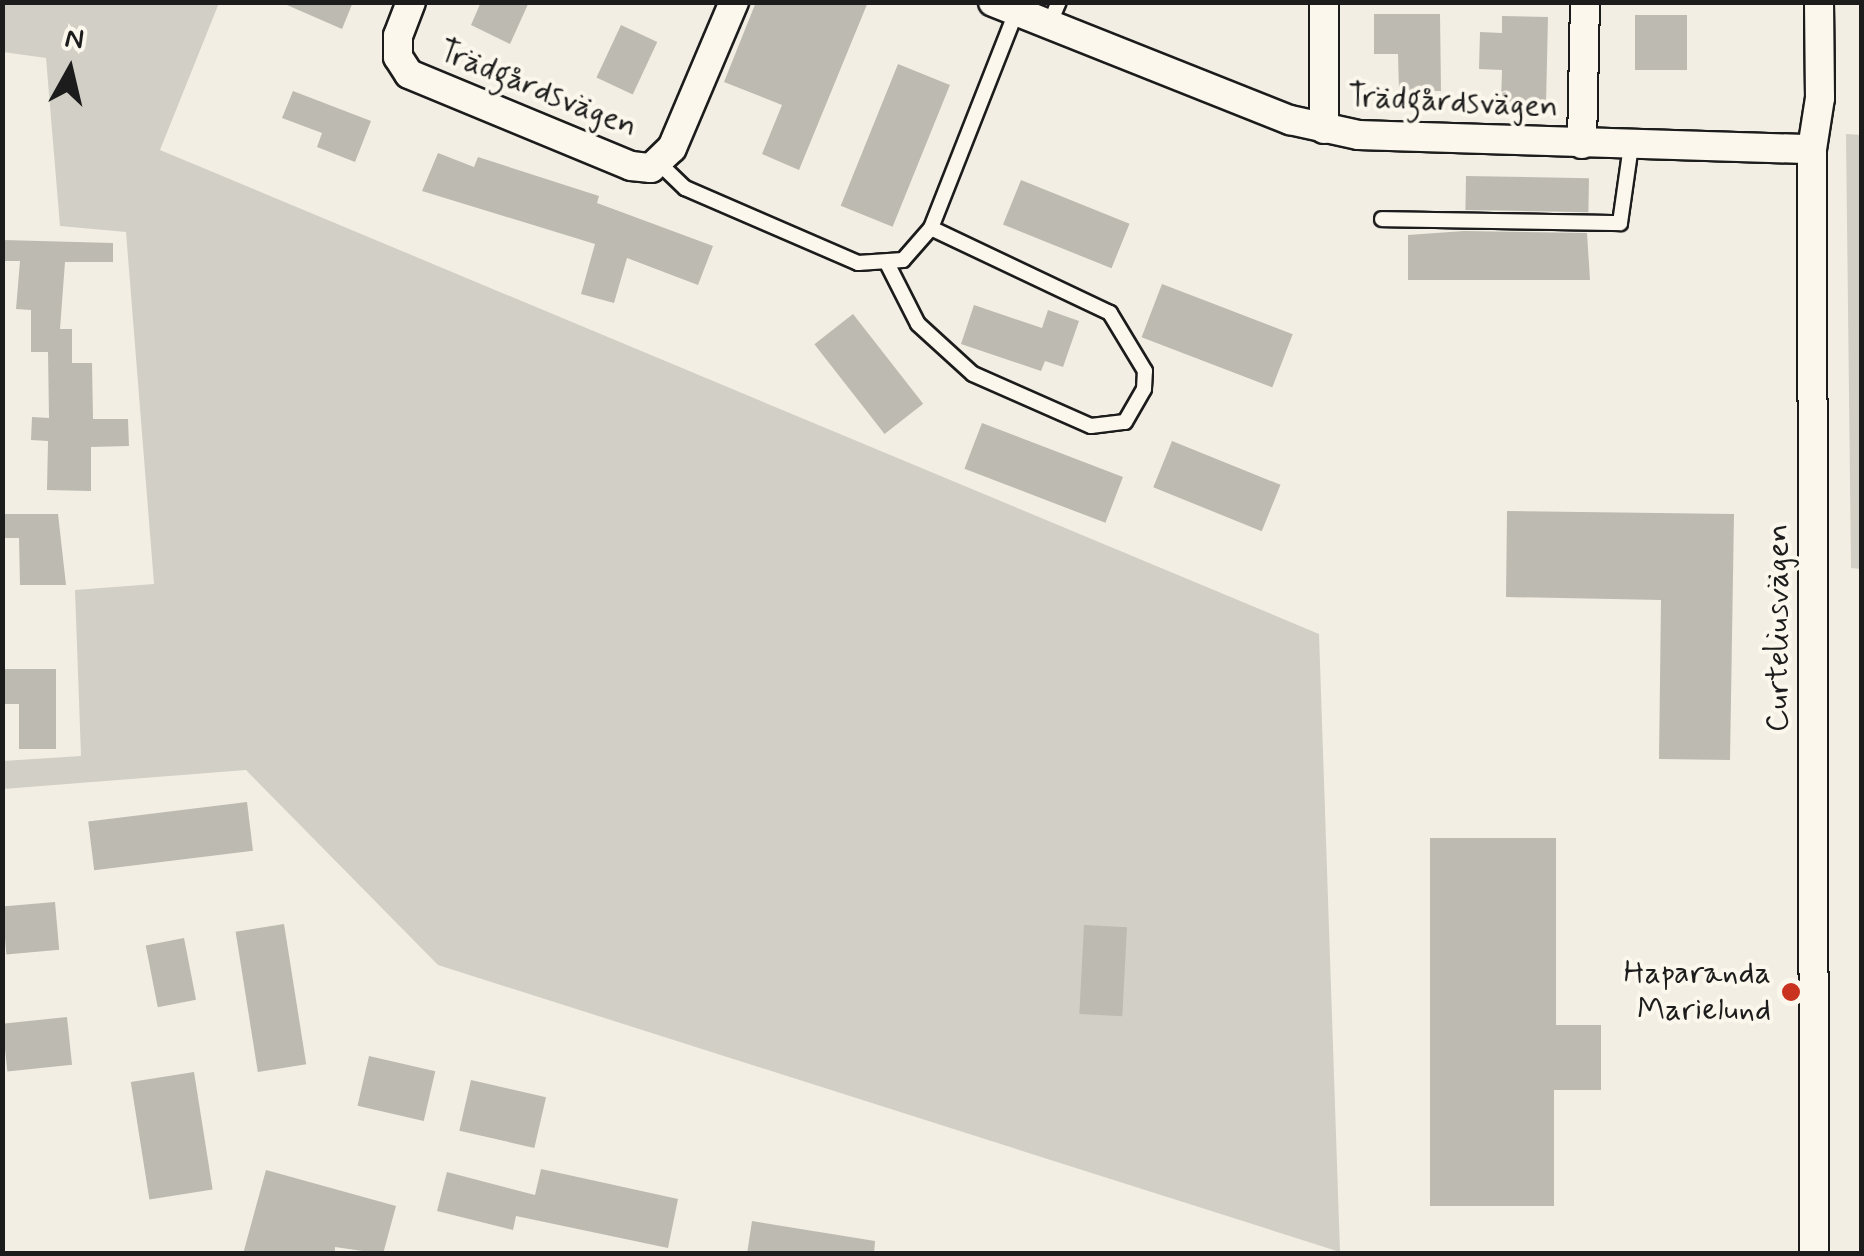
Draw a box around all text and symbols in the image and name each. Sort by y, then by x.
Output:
north arrow [20,20,120,120]
text: N [62,20,86,59]
street label: Trädgårdsvägen [433,32,643,146]
street label: Trädgårdsvägen [1347,77,1559,127]
street label: Curteliusvägen [1759,524,1797,732]
place label: Haparanda Marielund [1624,955,1771,1030]
marker: Haparanda Marielund [1780,981,1802,1003]

